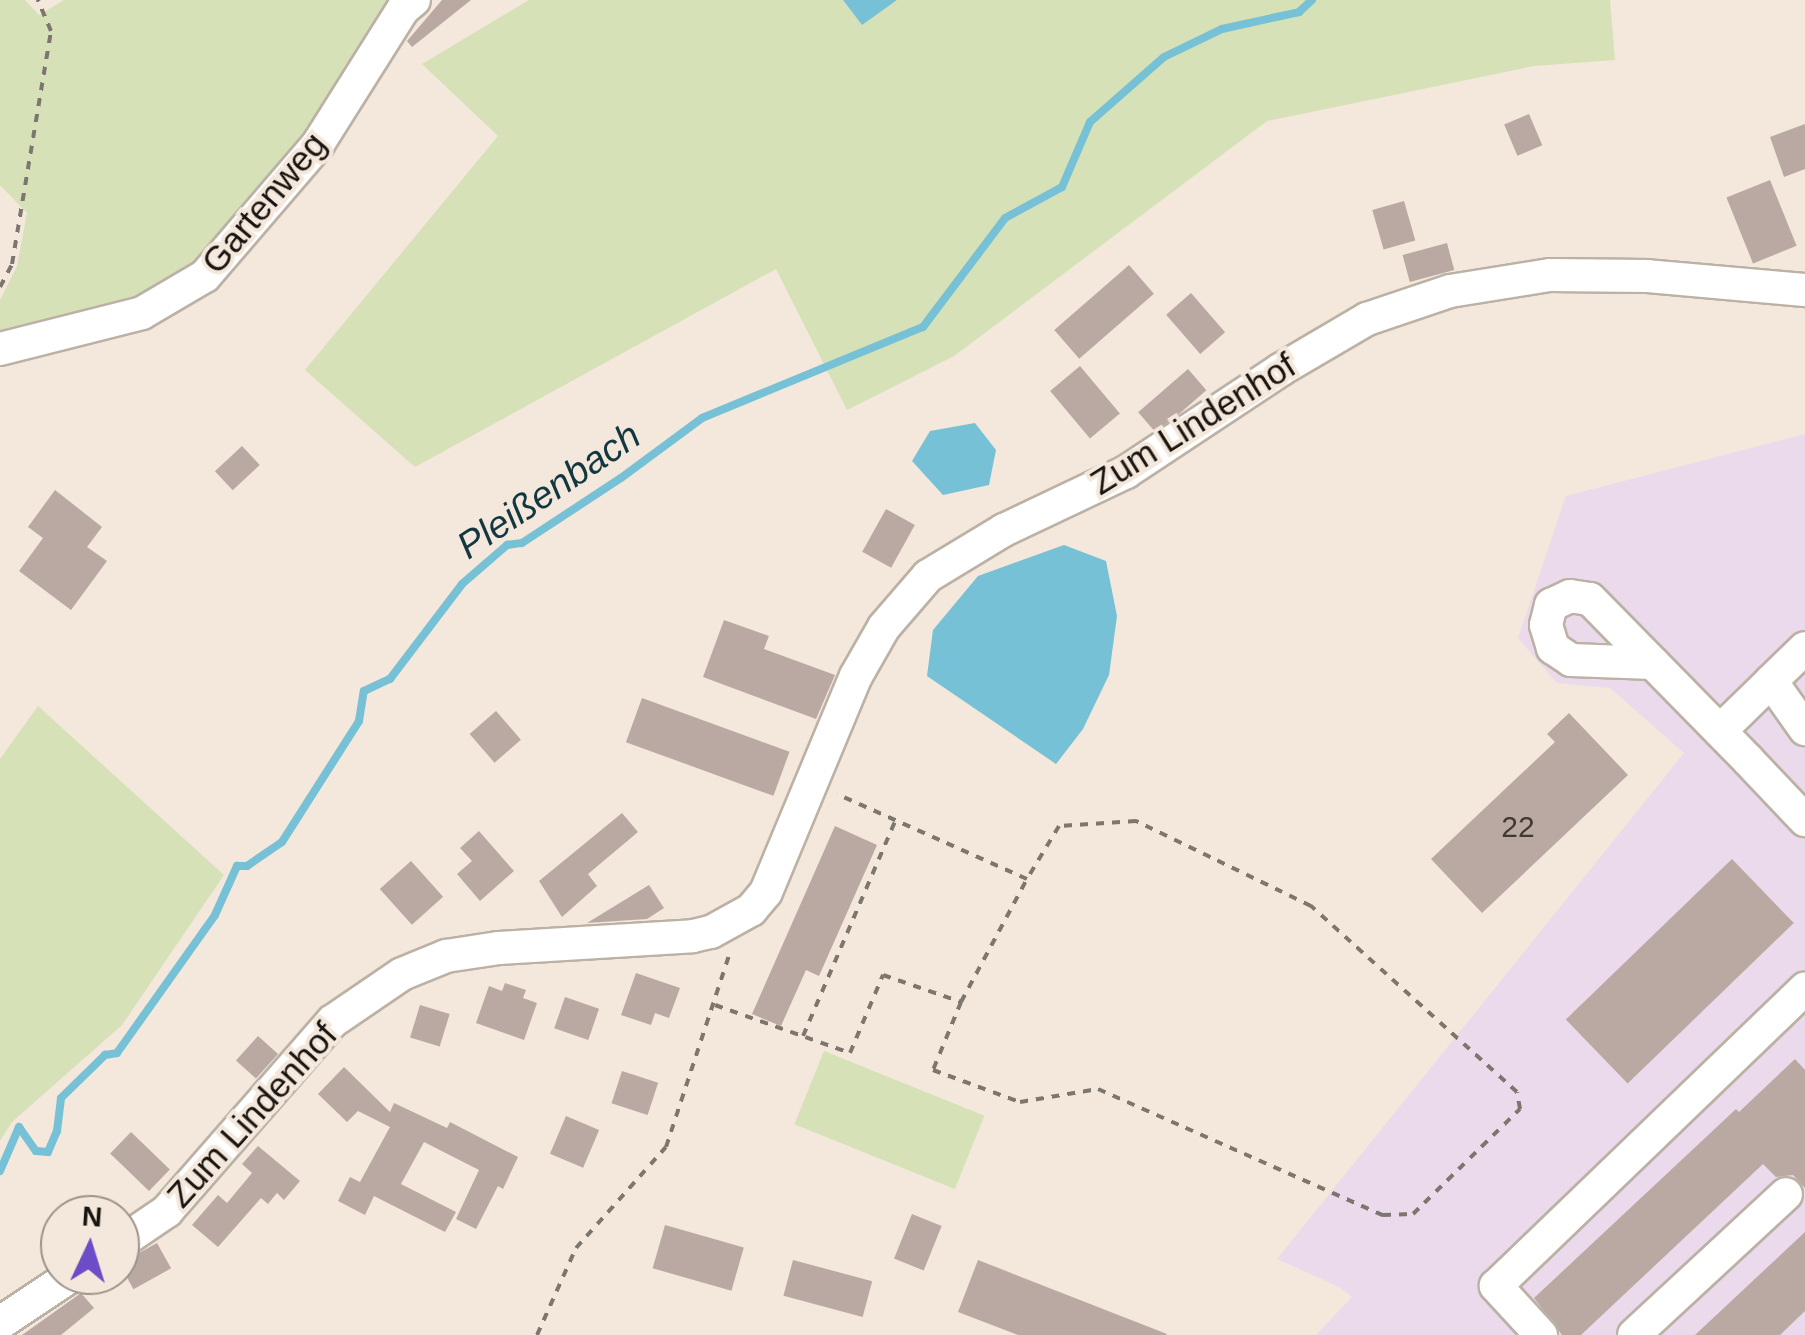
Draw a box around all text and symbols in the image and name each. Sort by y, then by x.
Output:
street label: Gartenweg [193,124,335,282]
street label: Zum Lindenhof [1083,344,1303,504]
water label: Pleißenbach [449,413,649,569]
house number: 22 [1501,809,1535,845]
street label: Zum Lindenhof [158,1014,346,1216]
north arrow [40,1195,140,1295]
text: N [81,1200,103,1233]

